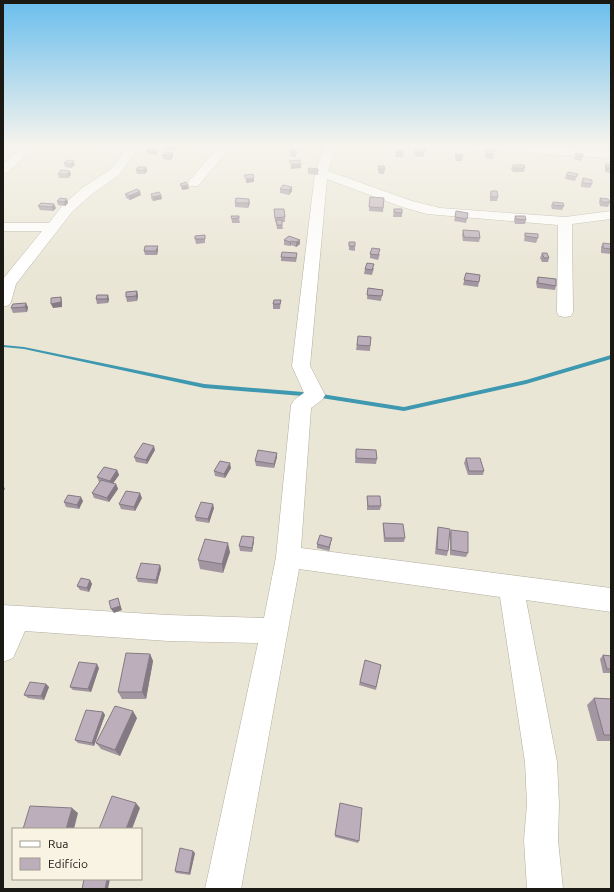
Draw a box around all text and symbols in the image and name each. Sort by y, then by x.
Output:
legend [12,828,142,880]
text: Rua [48,837,69,850]
text: Edifício [48,857,88,870]

